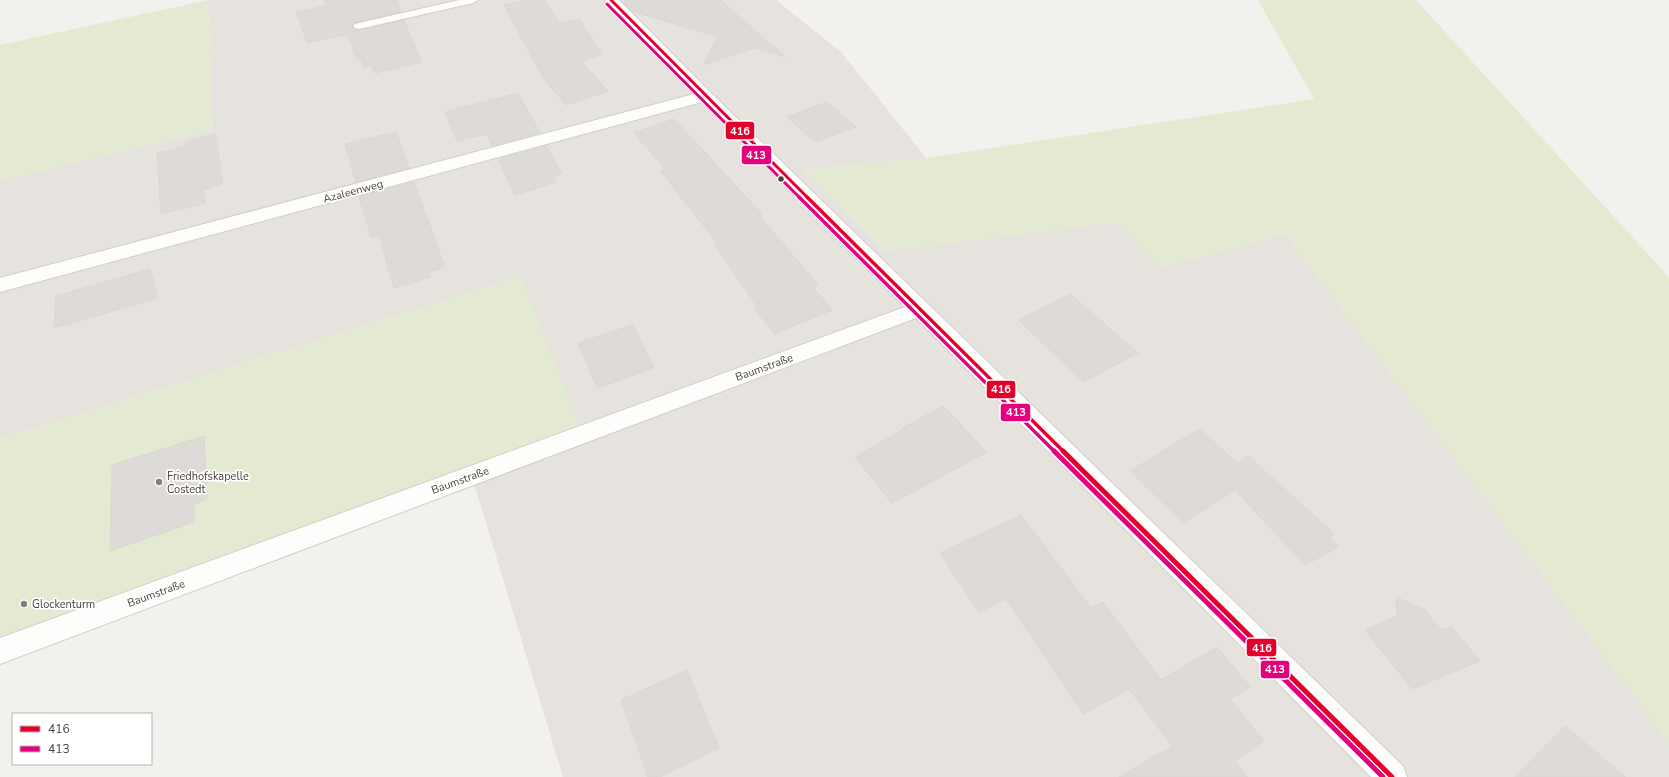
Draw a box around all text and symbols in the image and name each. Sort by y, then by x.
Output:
line badge: 416 [725,121,755,140]
text: 416 [730,124,750,139]
line badge: 413 [741,145,772,165]
text: 413 [746,148,766,163]
unlabelled marker [776,174,786,184]
street label: Azaleenweg [322,176,385,207]
street label: Baumstraße [733,350,795,385]
line badge: 416 [986,380,1016,399]
text: 416 [991,382,1011,397]
line badge: 413 [1000,403,1031,422]
text: 413 [1006,405,1026,420]
street label: Baumstraße [429,463,491,498]
place label: Friedhofskapelle Costedt [167,469,249,497]
marker: Friedhofskapelle Costedt [154,477,164,487]
street label: Baumstraße [125,576,187,611]
place label: Glockenturm [32,597,95,612]
marker: Glockenturm [19,599,29,609]
line badge: 416 [1246,638,1277,657]
text: 416 [1252,641,1272,656]
line badge: 413 [1260,660,1290,679]
text: 413 [1265,662,1285,677]
legend [12,713,152,765]
text: 416 [48,721,70,737]
text: 413 [48,741,70,757]

